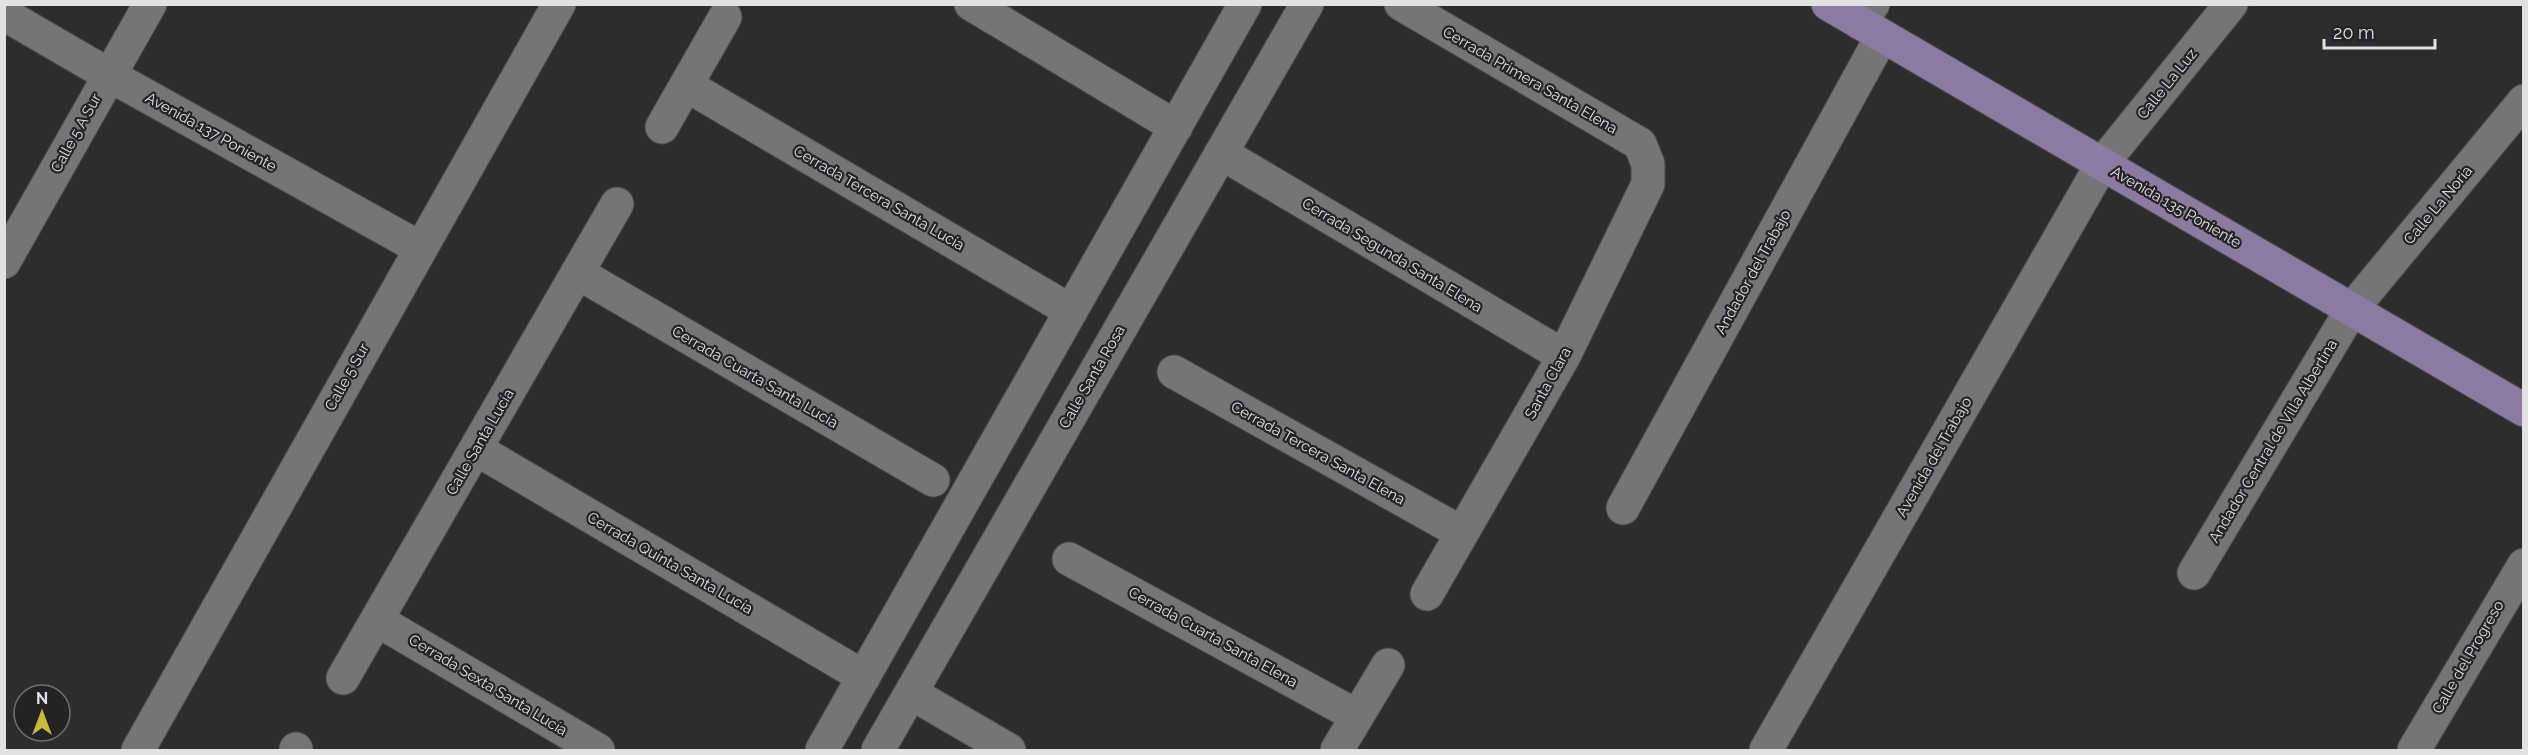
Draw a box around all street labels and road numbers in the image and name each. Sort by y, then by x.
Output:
street label: Cerrada Primera Santa Elena [1439,23,1621,137]
street label: Calle La Luz [2133,45,2201,123]
street label: Avenida 137 Poniente [142,88,280,176]
street label: Calle 5 A Sur [47,90,105,176]
street label: Cerrada Tercera Santa Lucía [790,142,968,254]
street label: Avenida 135 Poniente [2108,162,2244,252]
street label: Calle La Noria [2400,162,2476,248]
street label: Cerrada Segunda Santa Elena [1299,194,1485,316]
street label: Andador del Trabajo [1711,207,1795,337]
street label: Cerrada Cuarta Santa Lucía [669,322,841,432]
street label: Calle Santa Rosa [1055,322,1129,432]
street label: Andador Central de Villa Albertina [2205,336,2341,546]
street label: Calle 5 Sur [321,339,373,414]
street label: Santa Clara [1521,344,1575,422]
street label: Calle Santa Lucía [442,386,518,498]
street label: Avenida del Trabajo [1892,394,1976,520]
street label: Cerrada Tercera Santa Elena [1228,398,1408,508]
street label: Cerrada Quinta Santa Lucía [584,508,756,618]
street label: Cerrada Cuarta Santa Elena [1125,583,1301,691]
street label: Calle del Progreso [2428,597,2508,717]
street label: Cerrada Sexta Santa Lucía [406,631,570,739]

